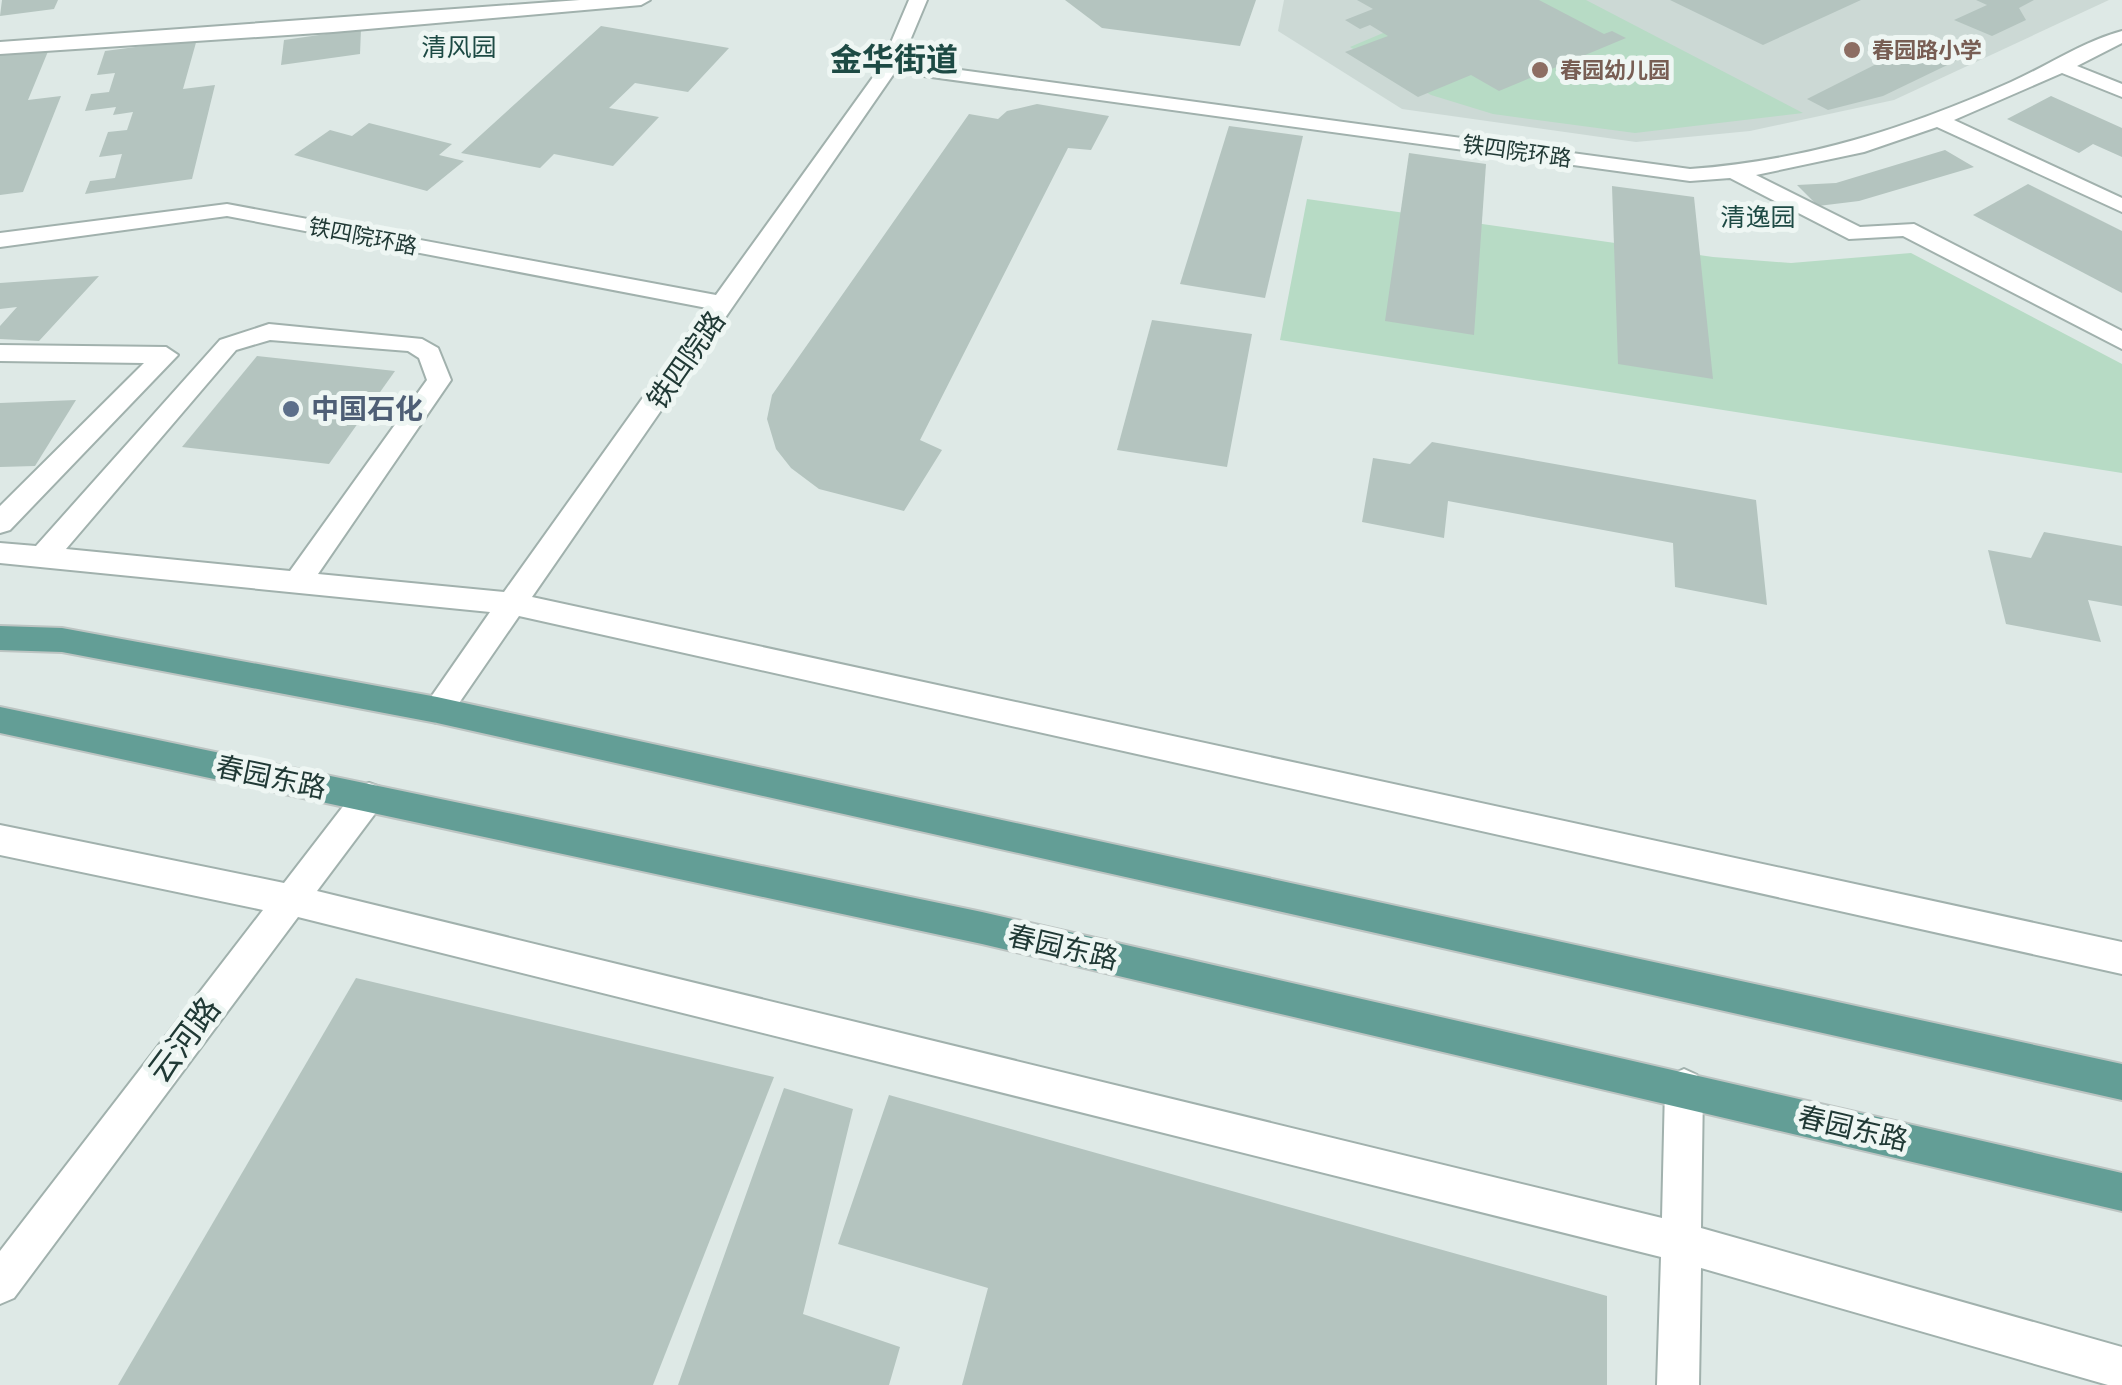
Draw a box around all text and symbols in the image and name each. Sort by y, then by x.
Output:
district label: 清风园 [421,33,497,61]
place label: 春园路小学 [1872,38,1982,63]
marker: 春园路小学 [1841,39,1863,61]
district label: 金华街道 [830,42,958,78]
place label: 春园幼儿园 [1560,58,1670,83]
marker: 春园幼儿园 [1529,59,1551,81]
street label: 铁四院环路 [1461,131,1573,172]
district label: 清逸园 [1720,203,1796,231]
street label: 铁四院环路 [307,214,419,259]
street label: 铁四院路 [642,306,731,415]
place label: 中国石化 [311,394,423,425]
marker: 中国石化 [280,398,302,420]
street label: 春园东路 [213,751,329,804]
street label: 春园东路 [1005,920,1121,975]
street label: 云河路 [141,991,227,1089]
street label: 春园东路 [1795,1101,1911,1156]

